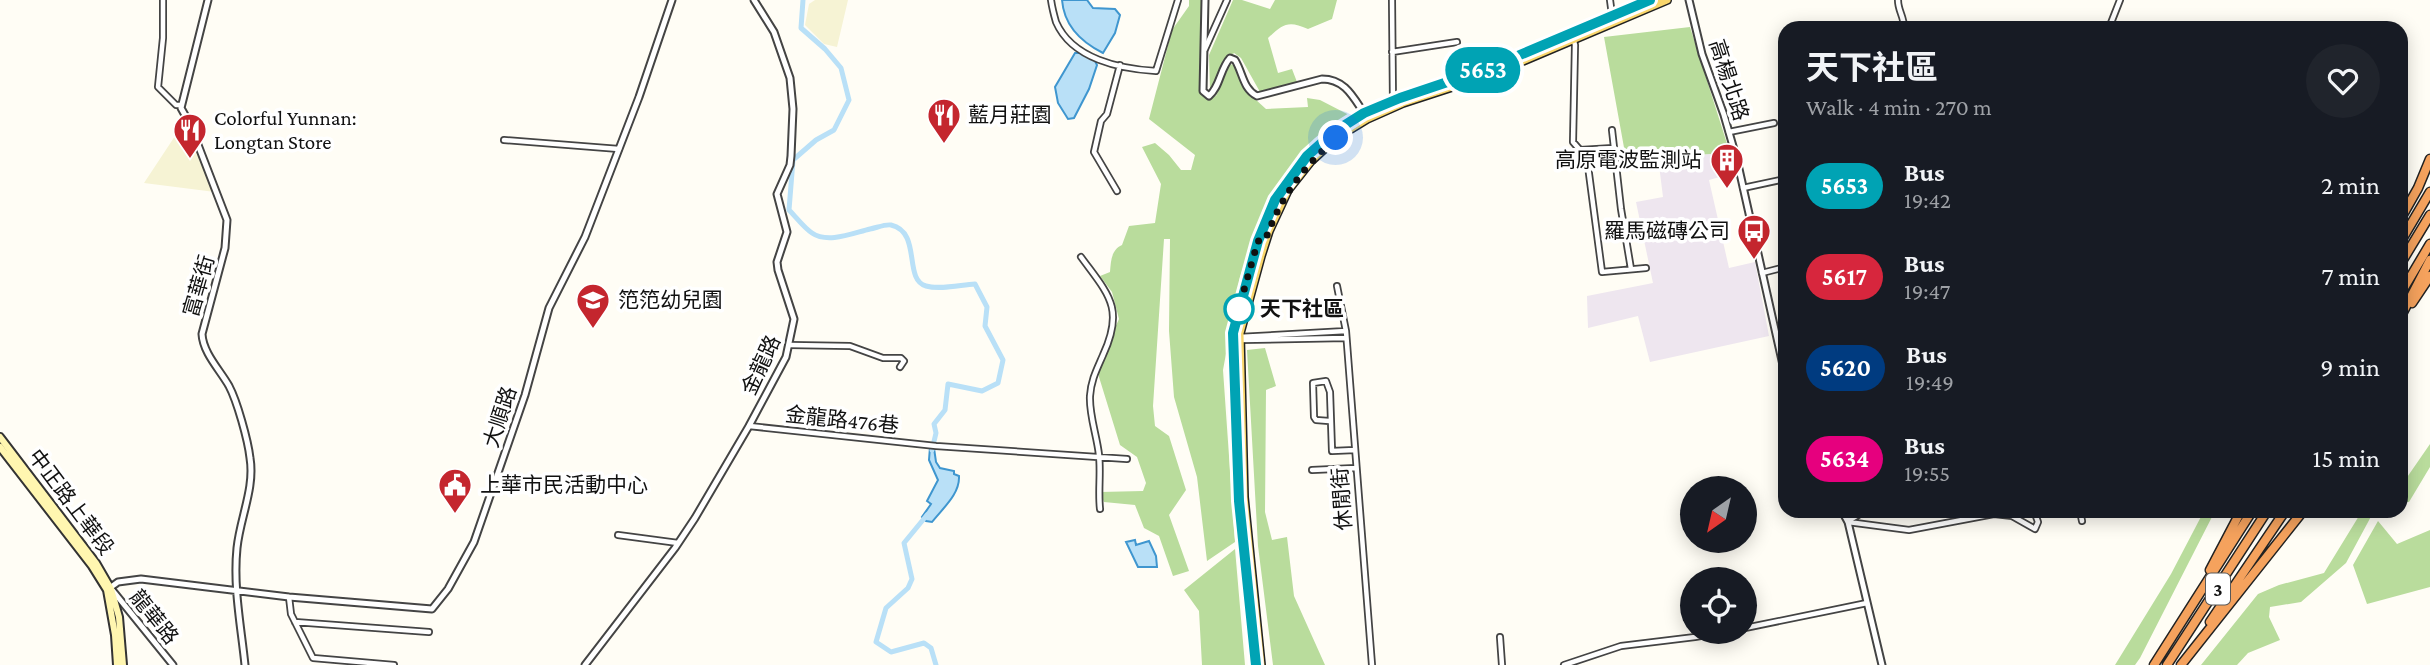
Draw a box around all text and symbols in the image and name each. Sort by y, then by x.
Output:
street label: 高楊北路 [1705,36,1753,124]
button: heart [2306,44,2380,118]
line badge: 5653 [1434,47,1532,93]
text: 天下社區 [1806,49,1938,86]
text: 5653 [1459,56,1507,83]
text: Walk · 4 min · 270 m [1806,94,1992,120]
restaurant icon: 藍月莊園 [925,96,963,145]
place label: 藍月莊園 [968,103,1052,127]
place label: Colorful Yunnan: Longtan Store [214,106,357,154]
restaurant icon: Colorful Yunnan: Longtan Store [171,111,209,160]
your location [1318,120,1353,155]
building icon: 高原電波監測站 [1708,141,1746,190]
place label: 高原電波監測站 [1555,148,1702,172]
text: Bus [1904,158,1945,187]
text: 2 min [2321,171,2380,200]
text: 5653 [1821,172,1868,199]
text: 19:42 [1904,187,1951,213]
bus stop icon: 羅馬磁磚公司 [1735,212,1773,261]
place label: 羅馬磁磚公司 [1604,219,1730,243]
text: Bus [1904,249,1945,278]
street label: 富華街 [179,252,219,320]
text: 7 min [2321,262,2380,291]
text: 5617 [1822,263,1867,290]
text: 19:47 [1904,278,1950,304]
school or university icon: 笵笵幼兒園 [574,281,612,330]
place label: 笵笵幼兒園 [618,288,723,312]
marker: 天下社區 [1224,294,1254,324]
place label: 天下社區 [1260,297,1344,321]
street label: 金龍路 [737,331,785,399]
text: Bus [1906,340,1947,369]
text: 9 min [2320,353,2380,382]
text: 5620 [1820,354,1871,381]
text: 19:49 [1906,369,1954,395]
street label: 大順路 [479,383,521,451]
street label: 金龍路476巷 [784,402,900,438]
text: Bus [1904,431,1945,460]
street label: 中正路上華段 [24,444,118,560]
text: 15 min [2313,444,2380,473]
text: 5634 [1820,445,1869,472]
text: 19:55 [1904,460,1950,486]
public building icon: 上華市民活動中心 [436,466,474,515]
street label: 休閒街 [1328,467,1356,531]
place label: 上華市民活動中心 [480,473,648,497]
north arrow [1680,476,1757,553]
map controls [1680,476,1757,644]
button: locate [1680,567,1757,644]
road number: 3 [2206,574,2230,604]
street label: 龍華路 [125,585,183,649]

